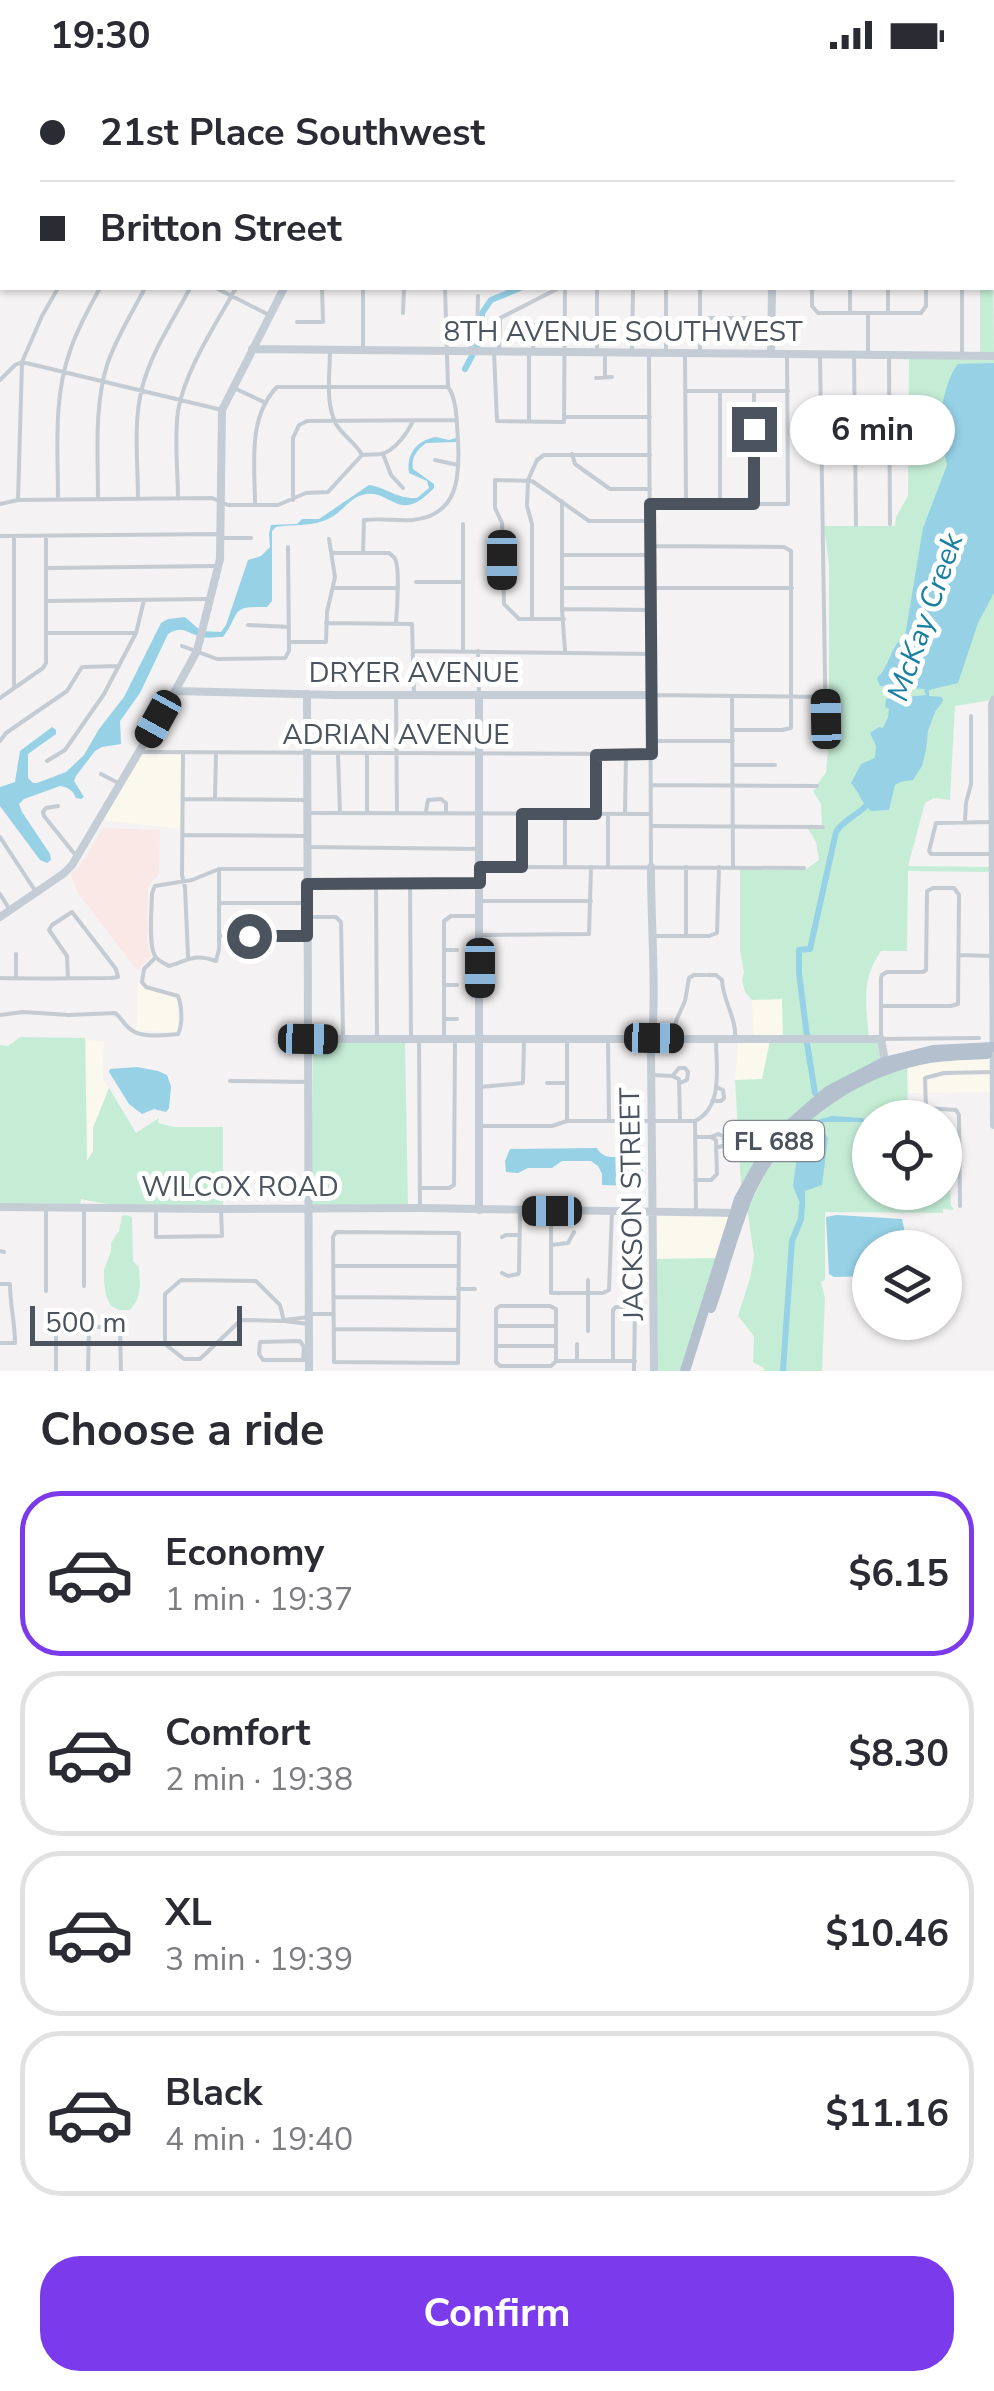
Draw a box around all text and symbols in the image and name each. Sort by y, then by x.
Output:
text: 19:30 [50,10,151,61]
text: 21st Place Southwest [100,107,485,158]
text: Britton Street [100,203,342,254]
street label: 8TH AVENUE SOUTHWEST [443,313,803,351]
callout: 6 min [789,394,954,464]
route end [732,407,777,452]
text: 6 min [831,408,914,451]
water label: McKay Creek [878,527,974,706]
car [487,530,517,590]
street label: DRYER AVENUE [309,654,519,692]
car [130,685,186,753]
car [810,689,842,749]
street label: ADRIAN AVENUE [282,716,510,754]
route start [227,914,272,959]
car [465,938,495,998]
car [624,1022,684,1054]
car [278,1023,338,1055]
street label: JACKSON STREET [611,1087,653,1322]
map controls [852,1100,962,1340]
button: locate [852,1100,962,1210]
road number: FL 688 [724,1121,824,1161]
street label: WILCOX ROAD [141,1168,339,1206]
car [522,1196,582,1226]
button: layers [852,1230,962,1340]
scale bar [30,1301,242,1346]
text: 500 m [45,1304,127,1342]
text: Choose a ride [40,1400,325,1461]
text: Economy [165,1527,324,1578]
icon: car [45,1529,135,1619]
text: $6.15 [848,1548,949,1599]
text: 1 min · 19:37 [165,1578,353,1621]
text: Comfort [165,1707,310,1758]
icon: car [45,1709,135,1799]
text: $8.30 [848,1728,949,1779]
text: 2 min · 19:38 [165,1758,353,1801]
text: XL [165,1887,212,1938]
icon: car [45,1889,135,1979]
text: $10.46 [826,1908,949,1959]
text: 3 min · 19:39 [165,1938,353,1981]
text: Black [165,2067,262,2118]
icon: car [45,2069,135,2159]
text: $11.16 [826,2088,949,2139]
text: 4 min · 19:40 [165,2118,353,2161]
button: Confirm [40,2256,954,2371]

